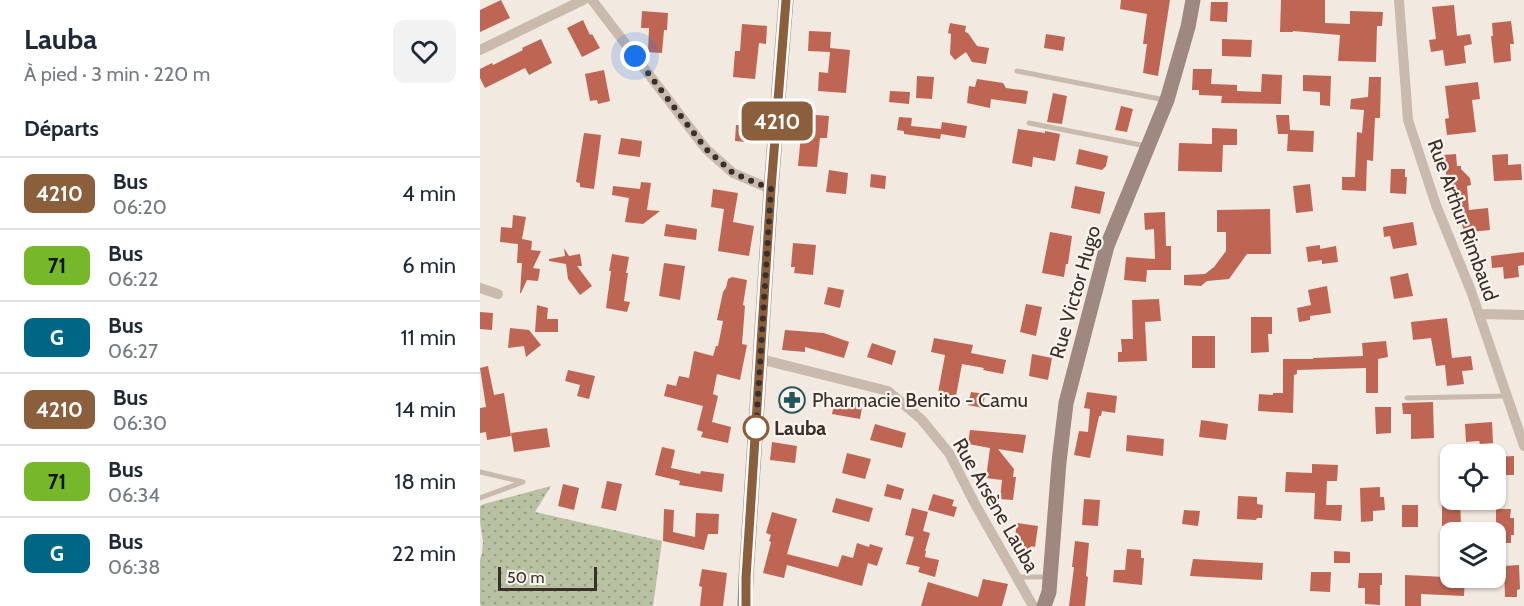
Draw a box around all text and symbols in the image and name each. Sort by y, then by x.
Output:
button: heart [393,20,456,83]
text: Lauba [24,22,97,56]
your location [620,41,650,71]
text: À pied · 3 min · 220 m [24,62,210,86]
line badge: 4210 [735,102,819,140]
text: 4210 [754,109,800,134]
text: Départs [24,115,99,142]
street label: Rue Arthur Rimbaud [1423,136,1503,304]
text: Bus [113,168,148,195]
text: 4 min [402,180,456,207]
text: 4210 [36,181,83,206]
text: 06:20 [113,195,167,219]
street label: Rue Victor Hugo [1045,223,1105,361]
text: Bus [108,240,143,267]
text: 6 min [402,252,456,279]
text: 71 [48,253,66,278]
text: 06:22 [108,267,158,291]
text: Bus [108,312,143,339]
text: 11 min [400,324,456,351]
text: G [50,325,64,350]
text: 06:27 [108,339,158,363]
text: Bus [113,384,148,411]
pharmacy icon: Pharmacie Benito - Camu [777,385,807,415]
place label: Pharmacie Benito - Camu [812,388,1028,412]
text: 14 min [395,396,456,423]
text: 4210 [36,397,83,422]
text: 06:30 [113,411,167,435]
marker: Lauba [743,415,769,441]
place label: Lauba [774,416,826,440]
street label: Rue Arsène Lauba [948,434,1044,577]
map controls [1440,444,1506,588]
button: locate [1440,444,1506,510]
text: Bus [108,456,143,483]
text: 18 min [394,468,456,495]
text: 71 [48,469,66,494]
text: 06:34 [108,483,160,507]
button: layers [1440,522,1506,588]
text: Bus [108,528,143,555]
text: 22 min [392,540,456,567]
text: G [50,541,64,566]
text: 06:38 [108,555,160,579]
scale bar [498,564,597,592]
text: 50 m [507,568,544,587]

